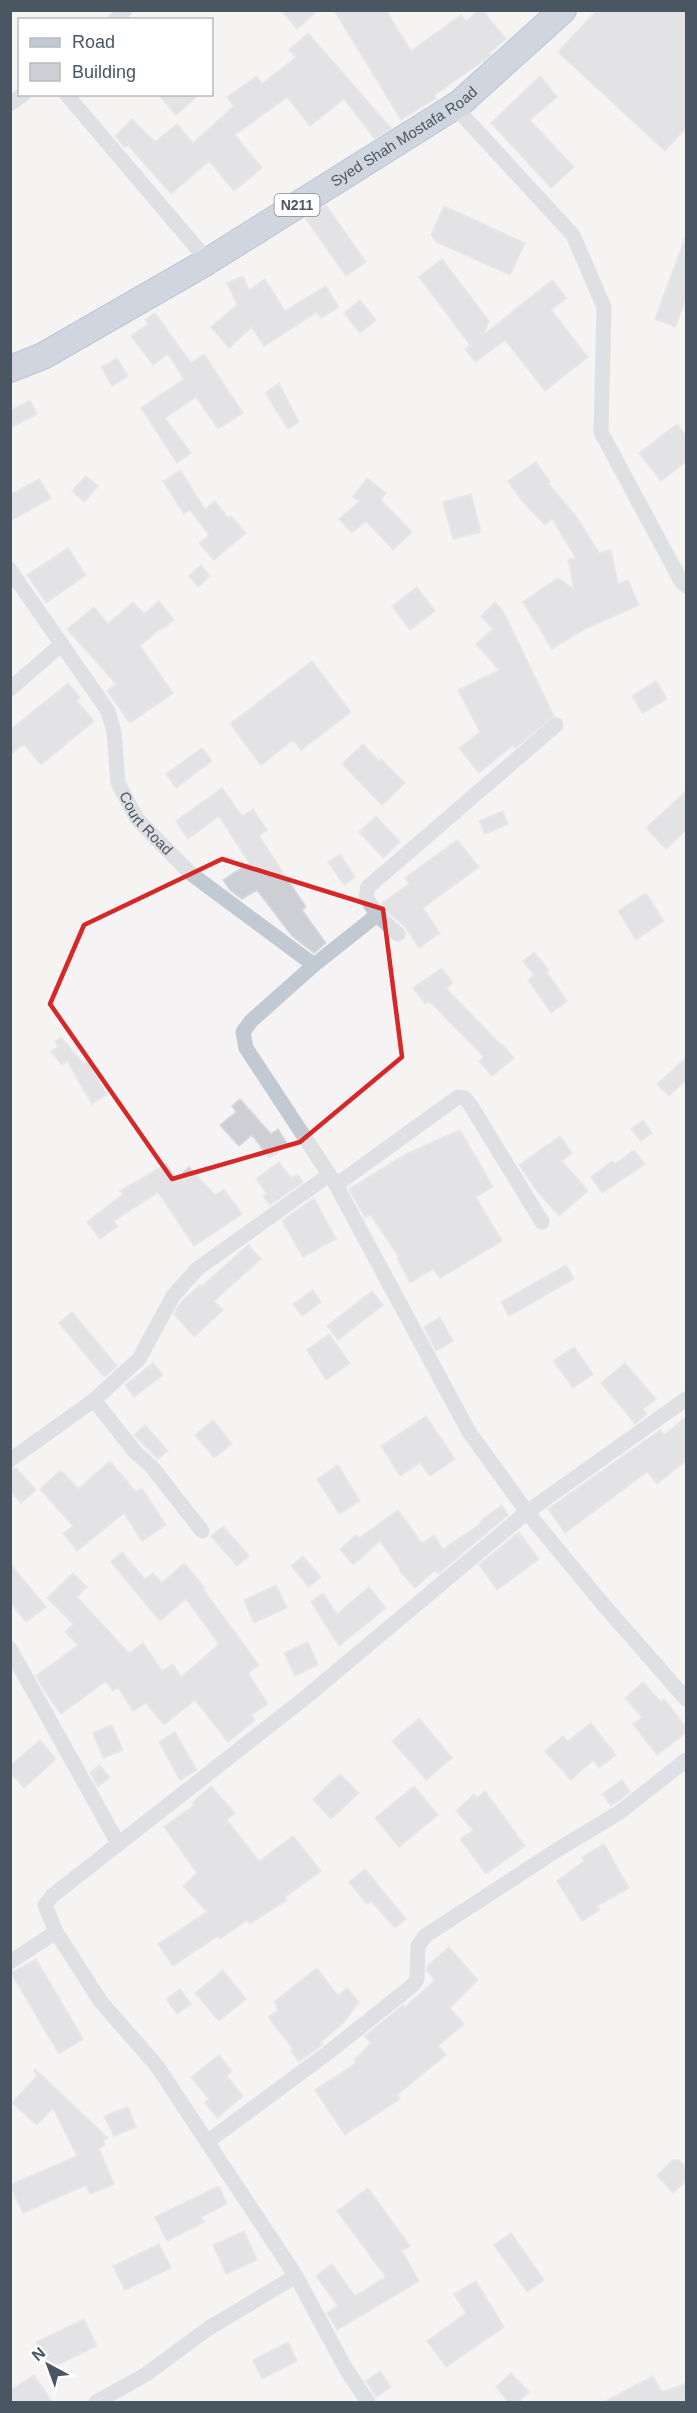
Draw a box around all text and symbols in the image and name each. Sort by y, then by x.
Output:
legend [18,18,213,96]
text: Road [72,32,115,52]
text: Building [72,62,136,82]
street label: Syed Shah Mostafa Road [327,83,480,190]
road number: N211 [274,194,320,216]
street label: Court Road [116,788,176,858]
north arrow [18,2335,78,2395]
text: N [29,2344,48,2364]

